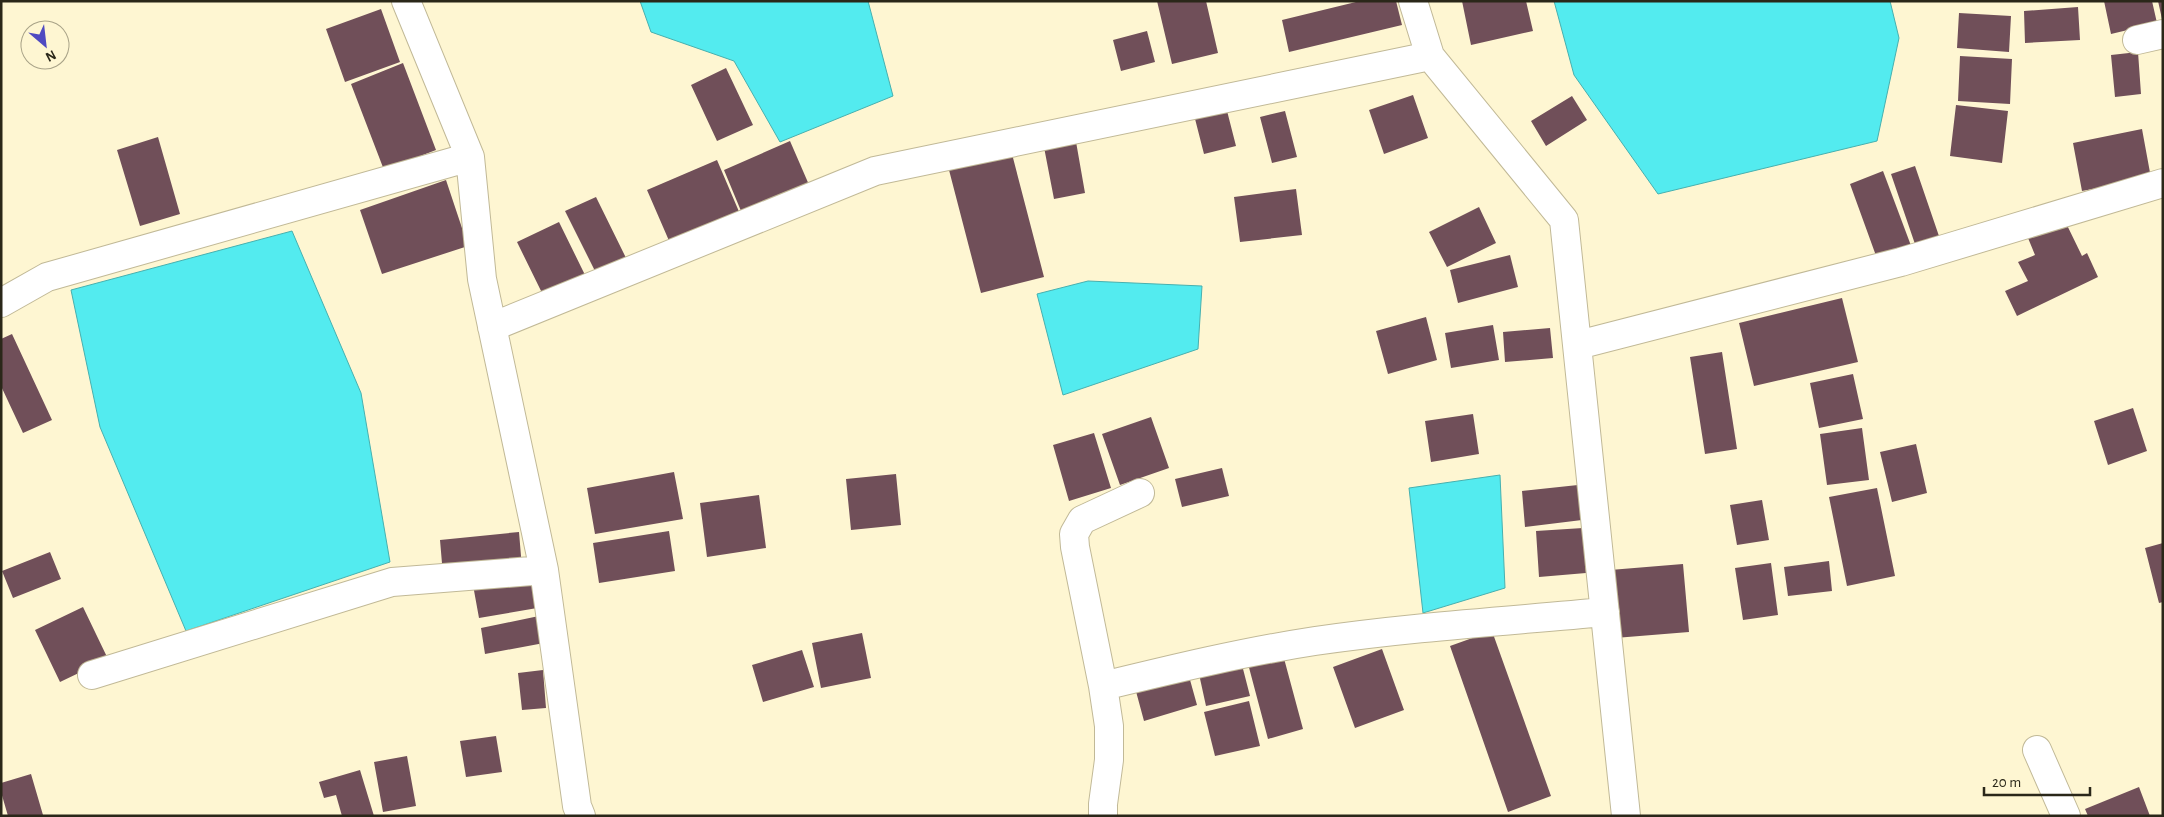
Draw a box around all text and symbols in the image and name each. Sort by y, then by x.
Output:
north arrow [20,20,70,70]
text: N [43,47,58,64]
scale bar [1984,764,2090,796]
text: 20 m [1992,775,2021,790]

